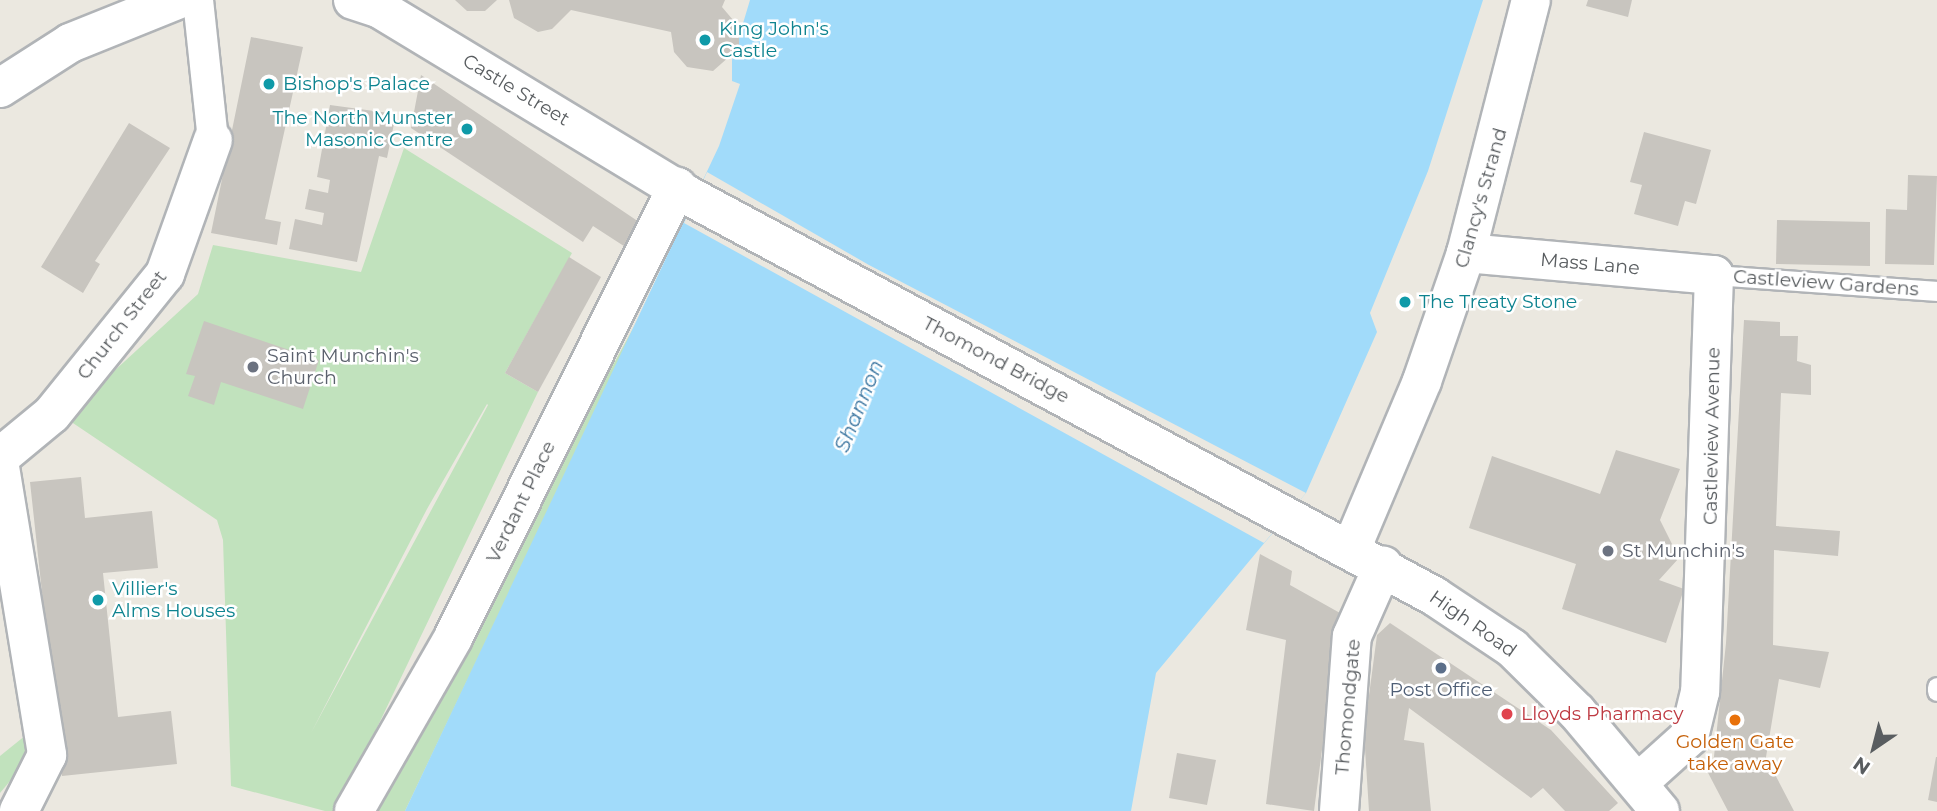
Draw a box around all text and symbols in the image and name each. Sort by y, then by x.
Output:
place label: King John's Castle [719,18,829,62]
marker: King John's Castle [697,32,713,48]
street label: Castle Street [458,49,574,131]
place label: Bishop's Palace [283,73,430,95]
marker: Bishop's Palace [261,76,277,92]
place label: The North Munster Masonic Centre [273,107,453,151]
marker: The North Munster Masonic Centre [459,121,475,137]
street label: Clancy's Strand [1450,125,1512,271]
street label: Mass Lane [1539,248,1641,280]
street label: Castleview Gardens [1732,265,1920,301]
street label: Church Street [72,266,172,384]
place label: The Treaty Stone [1419,291,1577,313]
marker: The Treaty Stone [1397,294,1413,310]
street label: Thomond Bridge [919,312,1073,408]
place label: Saint Munchin's Church [267,345,419,389]
street label: Castleview Avenue [1699,347,1725,525]
water label: Shannon [829,356,889,456]
marker: Saint Munchin's Church [245,359,261,375]
street label: Verdant Place [482,437,560,567]
place label: St Munchin's [1622,540,1745,562]
marker: St Munchin's [1600,543,1616,559]
place label: Villier's Alms Houses [112,578,235,622]
street label: High Road [1425,586,1521,662]
marker: Villier's Alms Houses [90,592,106,608]
street label: Thomondgate [1331,638,1365,776]
marker: Post Office [1433,660,1449,676]
place label: Post Office [1389,679,1493,701]
place label: Lloyds Pharmacy [1521,703,1684,725]
marker: Lloyds Pharmacy [1499,706,1515,722]
marker: Golden Gate take away [1727,712,1743,728]
north arrow [1839,713,1909,783]
place label: Golden Gate take away [1676,731,1794,775]
text: N [1849,752,1875,779]

